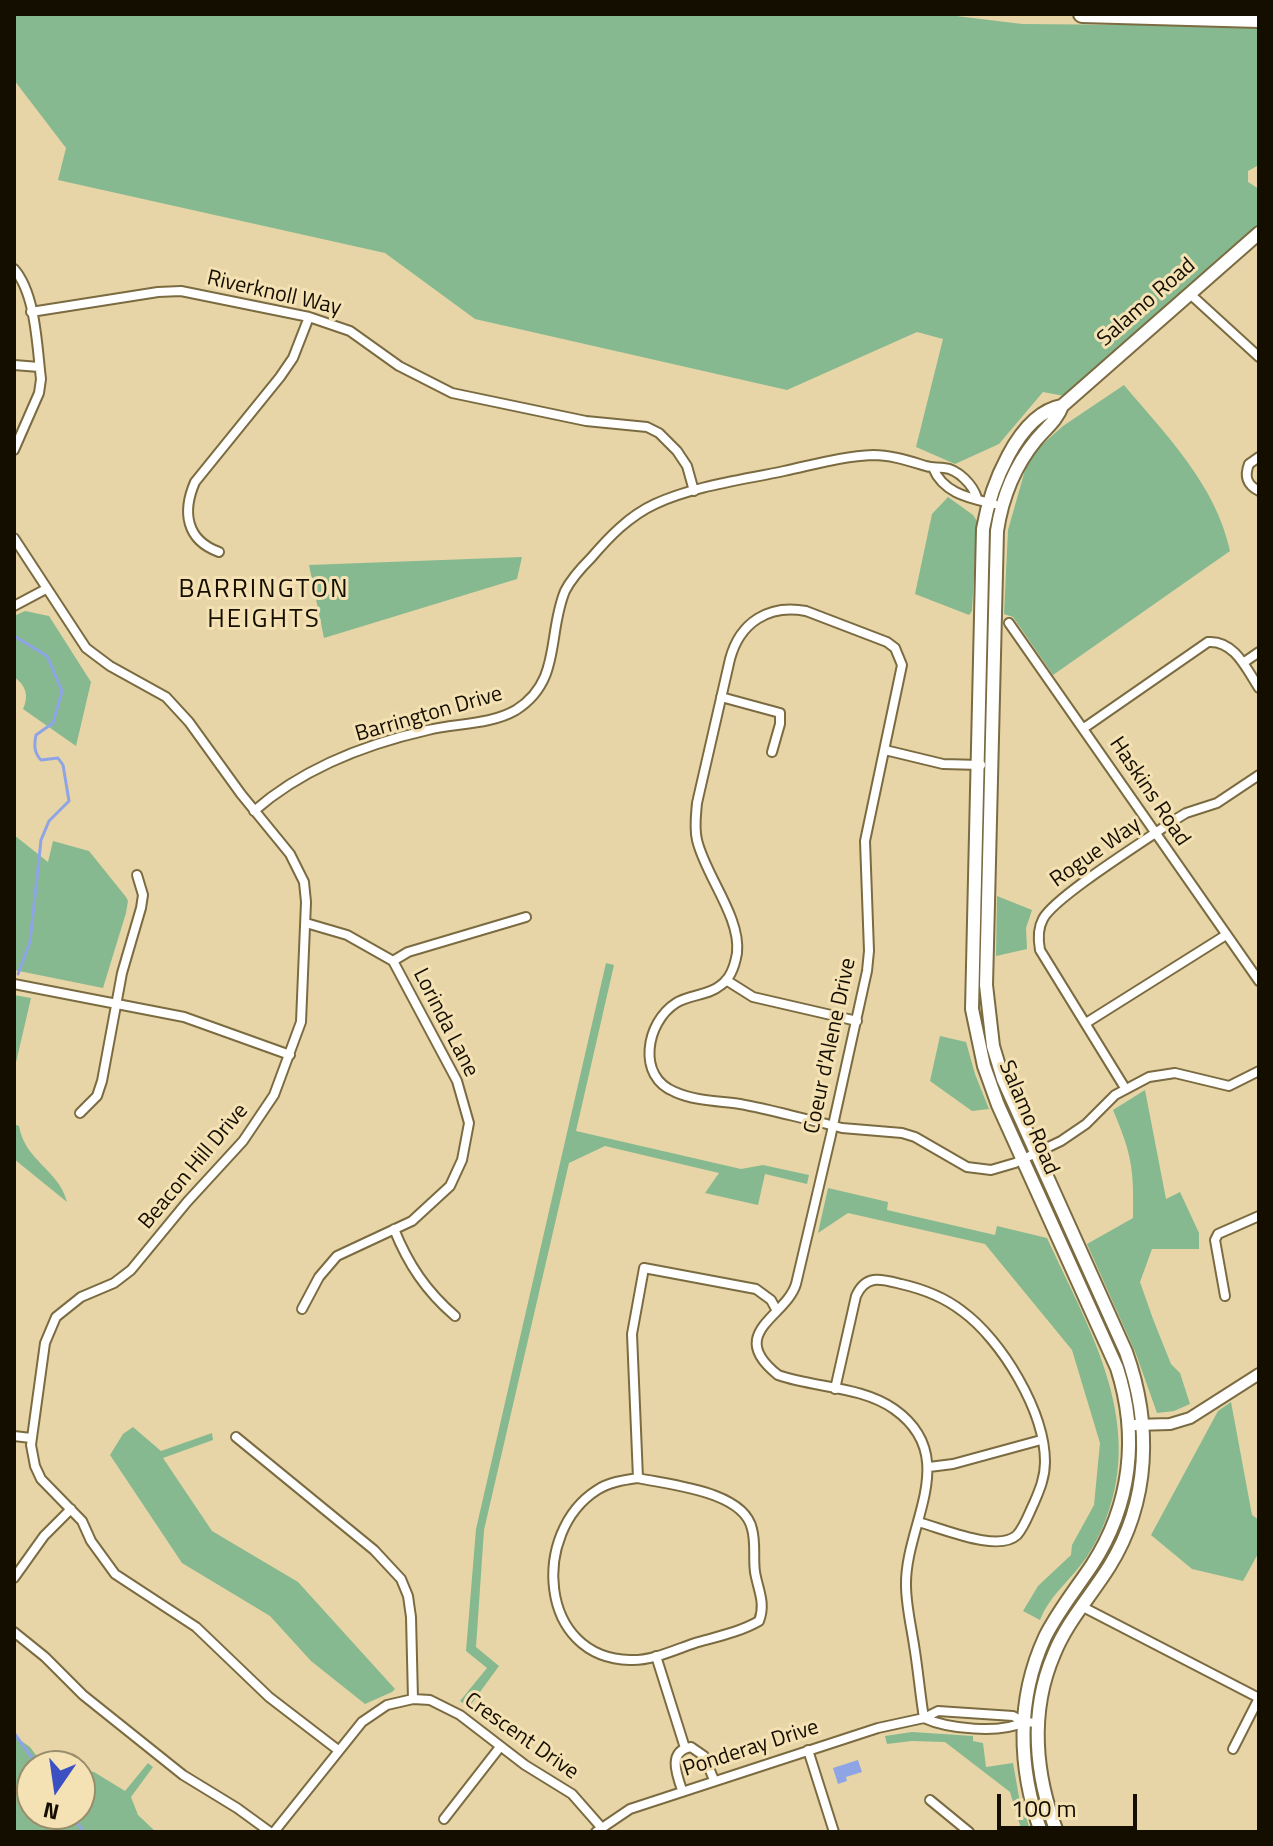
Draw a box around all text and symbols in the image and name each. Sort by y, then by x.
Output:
street label: Salamo Road [1092,253,1202,353]
street label: Riverknoll Way [204,266,344,322]
district label: BARRINGTON HEIGHTS [178,575,350,636]
street label: Barrington Drive [352,681,506,749]
street label: Haskins Road [1103,732,1195,852]
street label: Rogue Way [1046,812,1146,894]
street label: Coeur d'Alene Drive [799,956,863,1136]
street label: Lorinda Lane [406,964,484,1082]
street label: Salamo Road [992,1057,1064,1179]
street label: Beacon Hill Drive [134,1099,254,1235]
street label: Crescent Drive [459,1688,583,1786]
street label: Ponderay Drive [680,1715,822,1783]
north arrow [16,1750,96,1830]
scale bar [1001,1778,1141,1828]
text: 100 m [1011,1790,1077,1826]
text: N [40,1793,62,1830]

